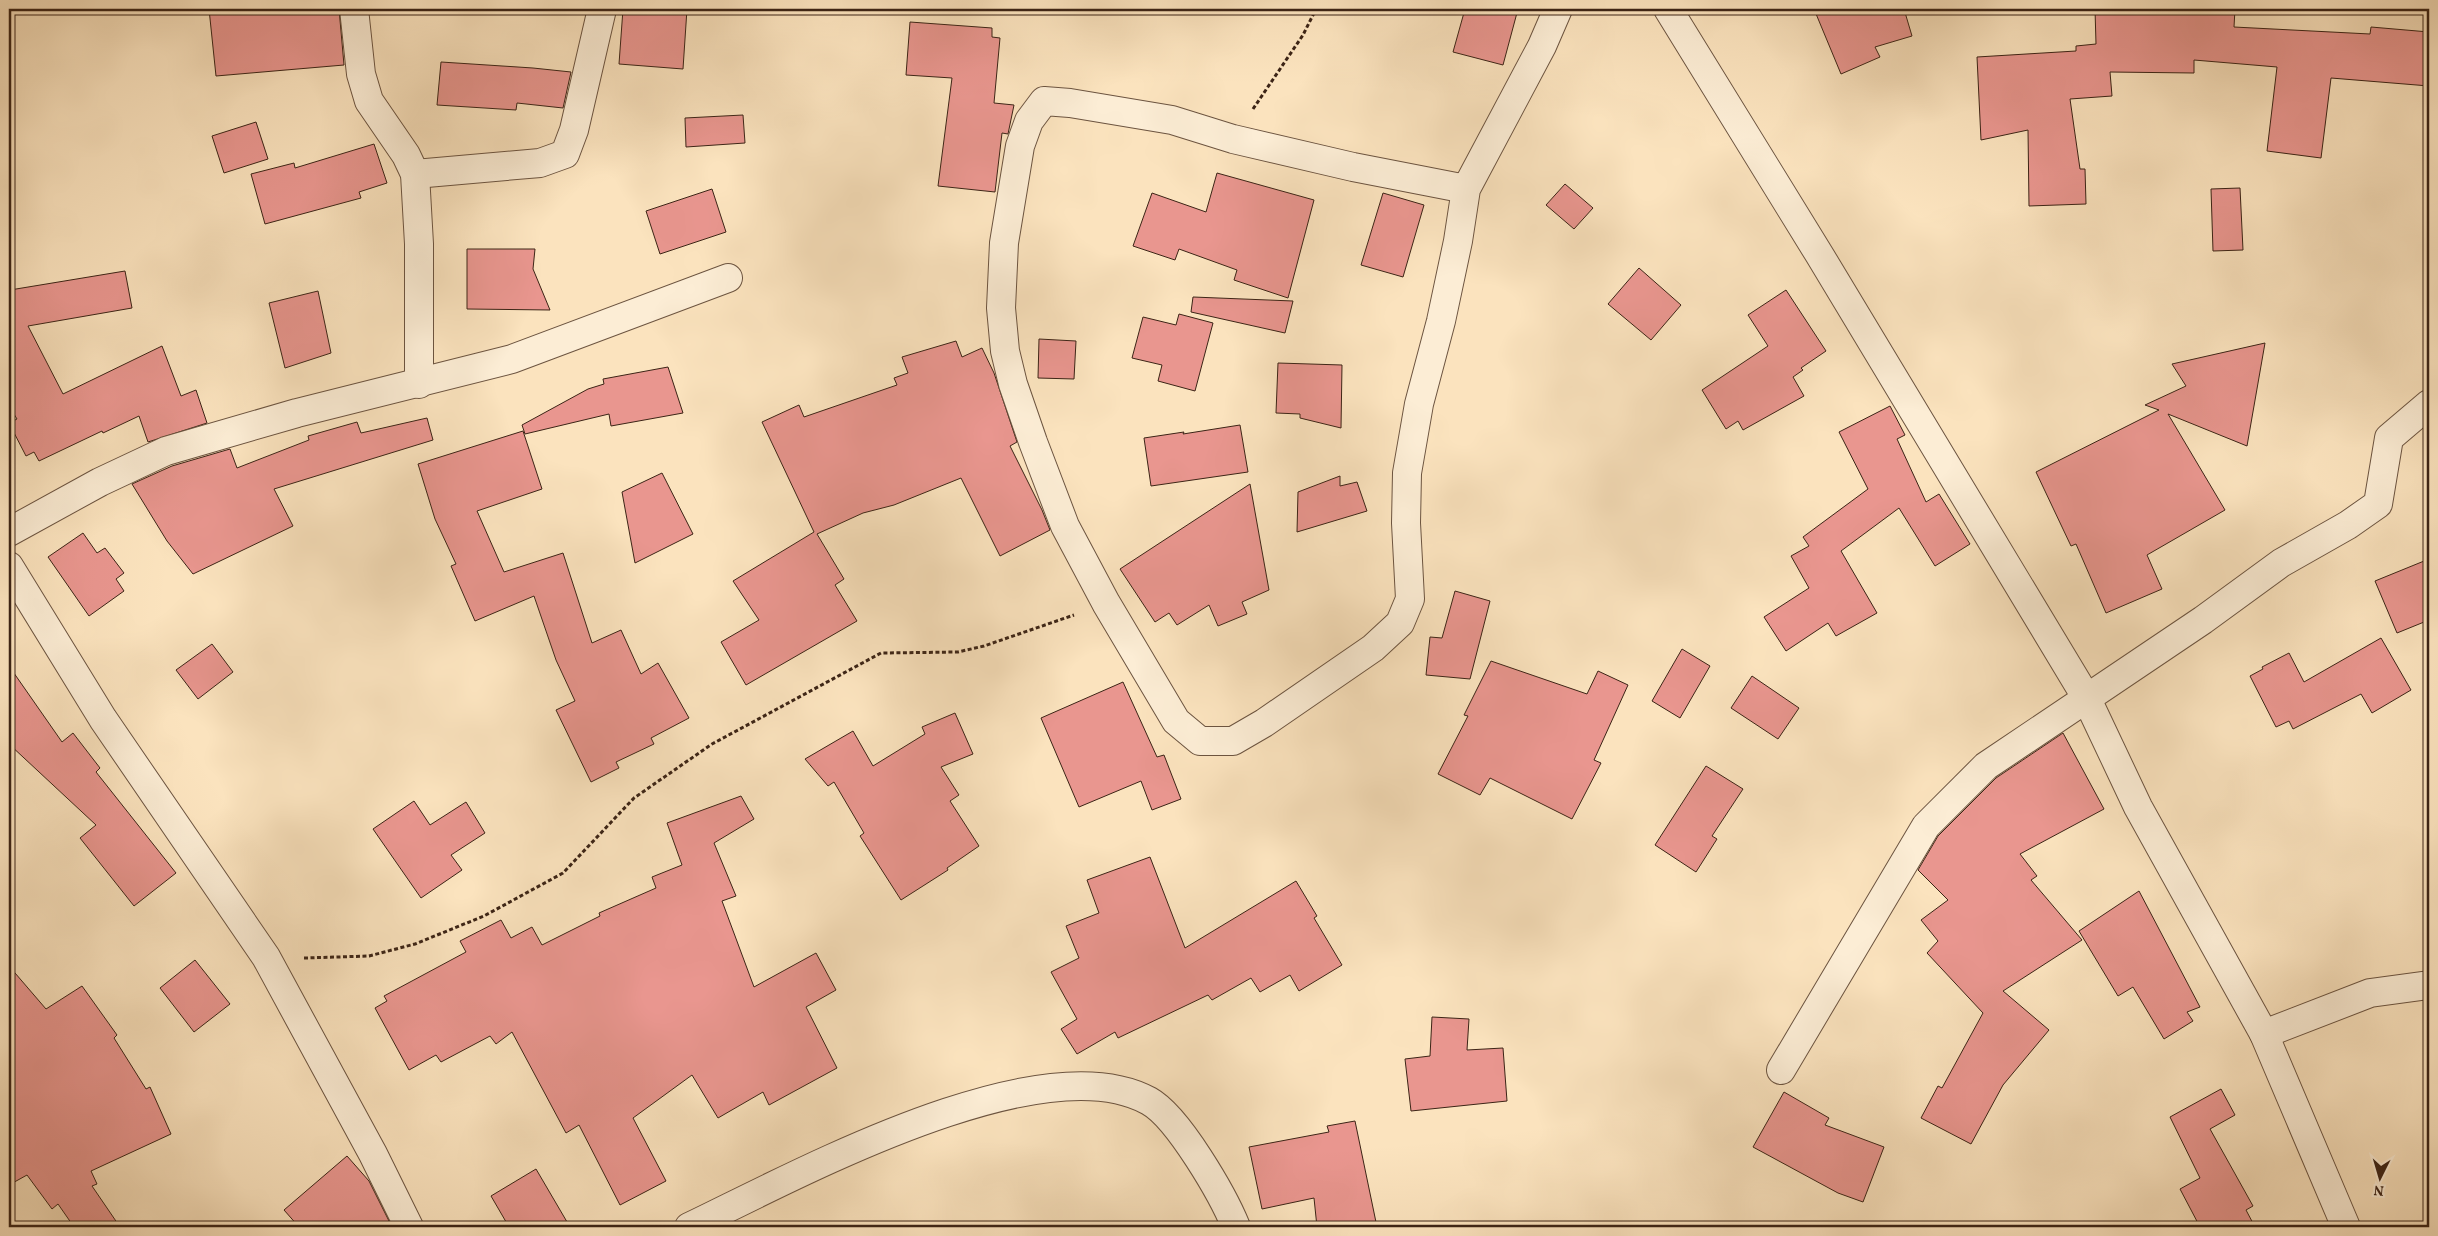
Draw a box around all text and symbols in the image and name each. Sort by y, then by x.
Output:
north arrow [2356,1154,2406,1204]
text: N [2373,1180,2385,1199]

